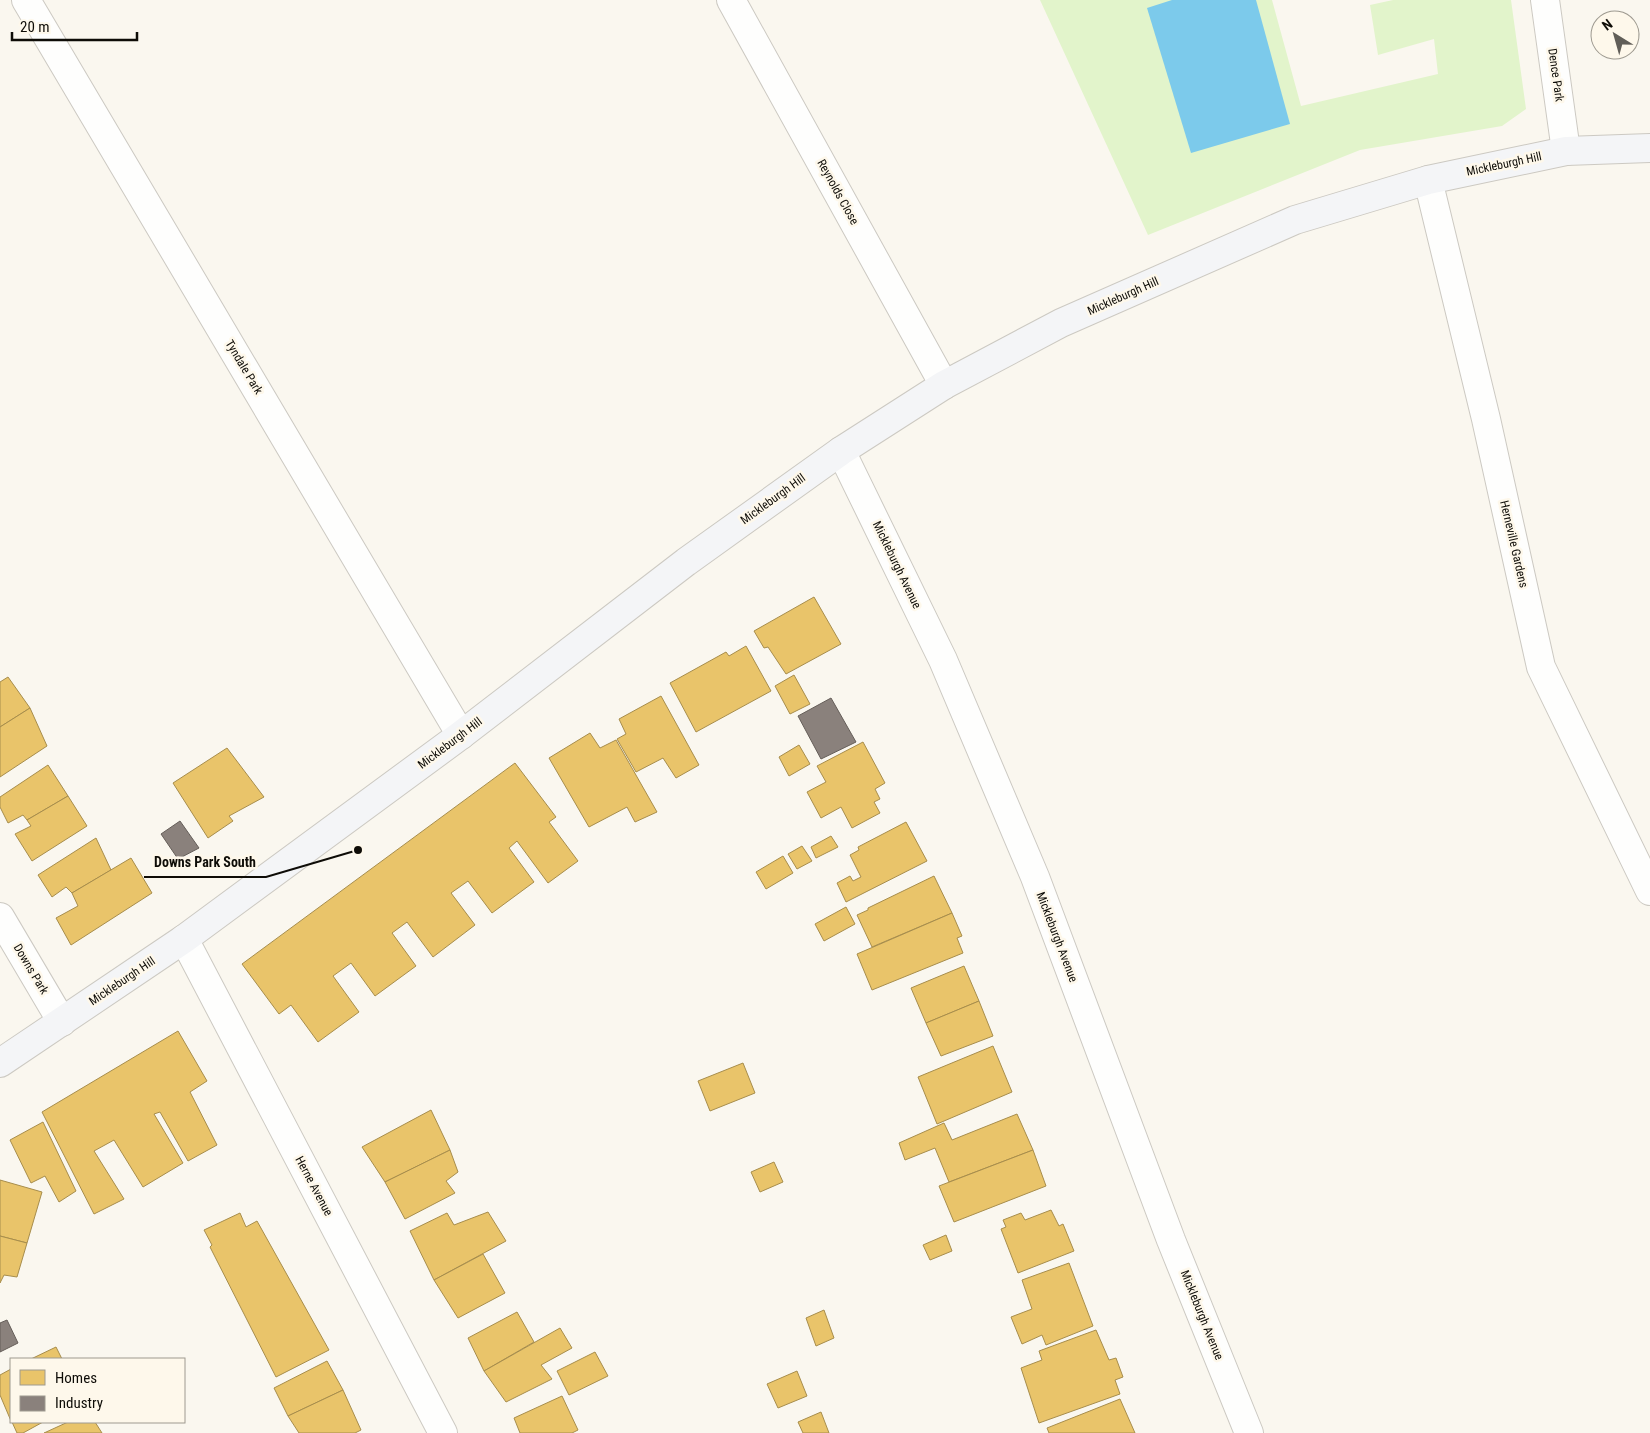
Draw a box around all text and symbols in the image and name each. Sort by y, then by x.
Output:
scale bar [12,10,138,42]
north arrow [1590,10,1640,60]
text: N [1599,16,1615,34]
text: 20 m [20,18,50,36]
street label: Dence Park [1545,47,1567,103]
street label: Mickleburgh Hill [1465,149,1543,179]
street label: Reynolds Close [814,157,862,227]
street label: Mickleburgh Hill [1085,274,1161,318]
street label: Tyndale Park [222,337,266,397]
street label: Mickleburgh Hill [738,471,808,527]
street label: Herneville Gardens [1497,499,1531,589]
street label: Mickleburgh Avenue [870,519,924,611]
street label: Mickleburgh Hill [415,714,485,772]
callout: Downs Park South [144,848,266,877]
text: Downs Park South [154,854,256,870]
street label: Mickleburgh Avenue [1033,890,1081,984]
street label: Downs Park [11,941,52,997]
street label: Mickleburgh Hill [86,954,158,1008]
street label: Herne Avenue [292,1154,336,1219]
street label: Mickleburgh Avenue [1178,1268,1227,1362]
legend [10,1358,185,1423]
text: Homes [55,1369,97,1387]
text: Industry [55,1394,103,1412]

